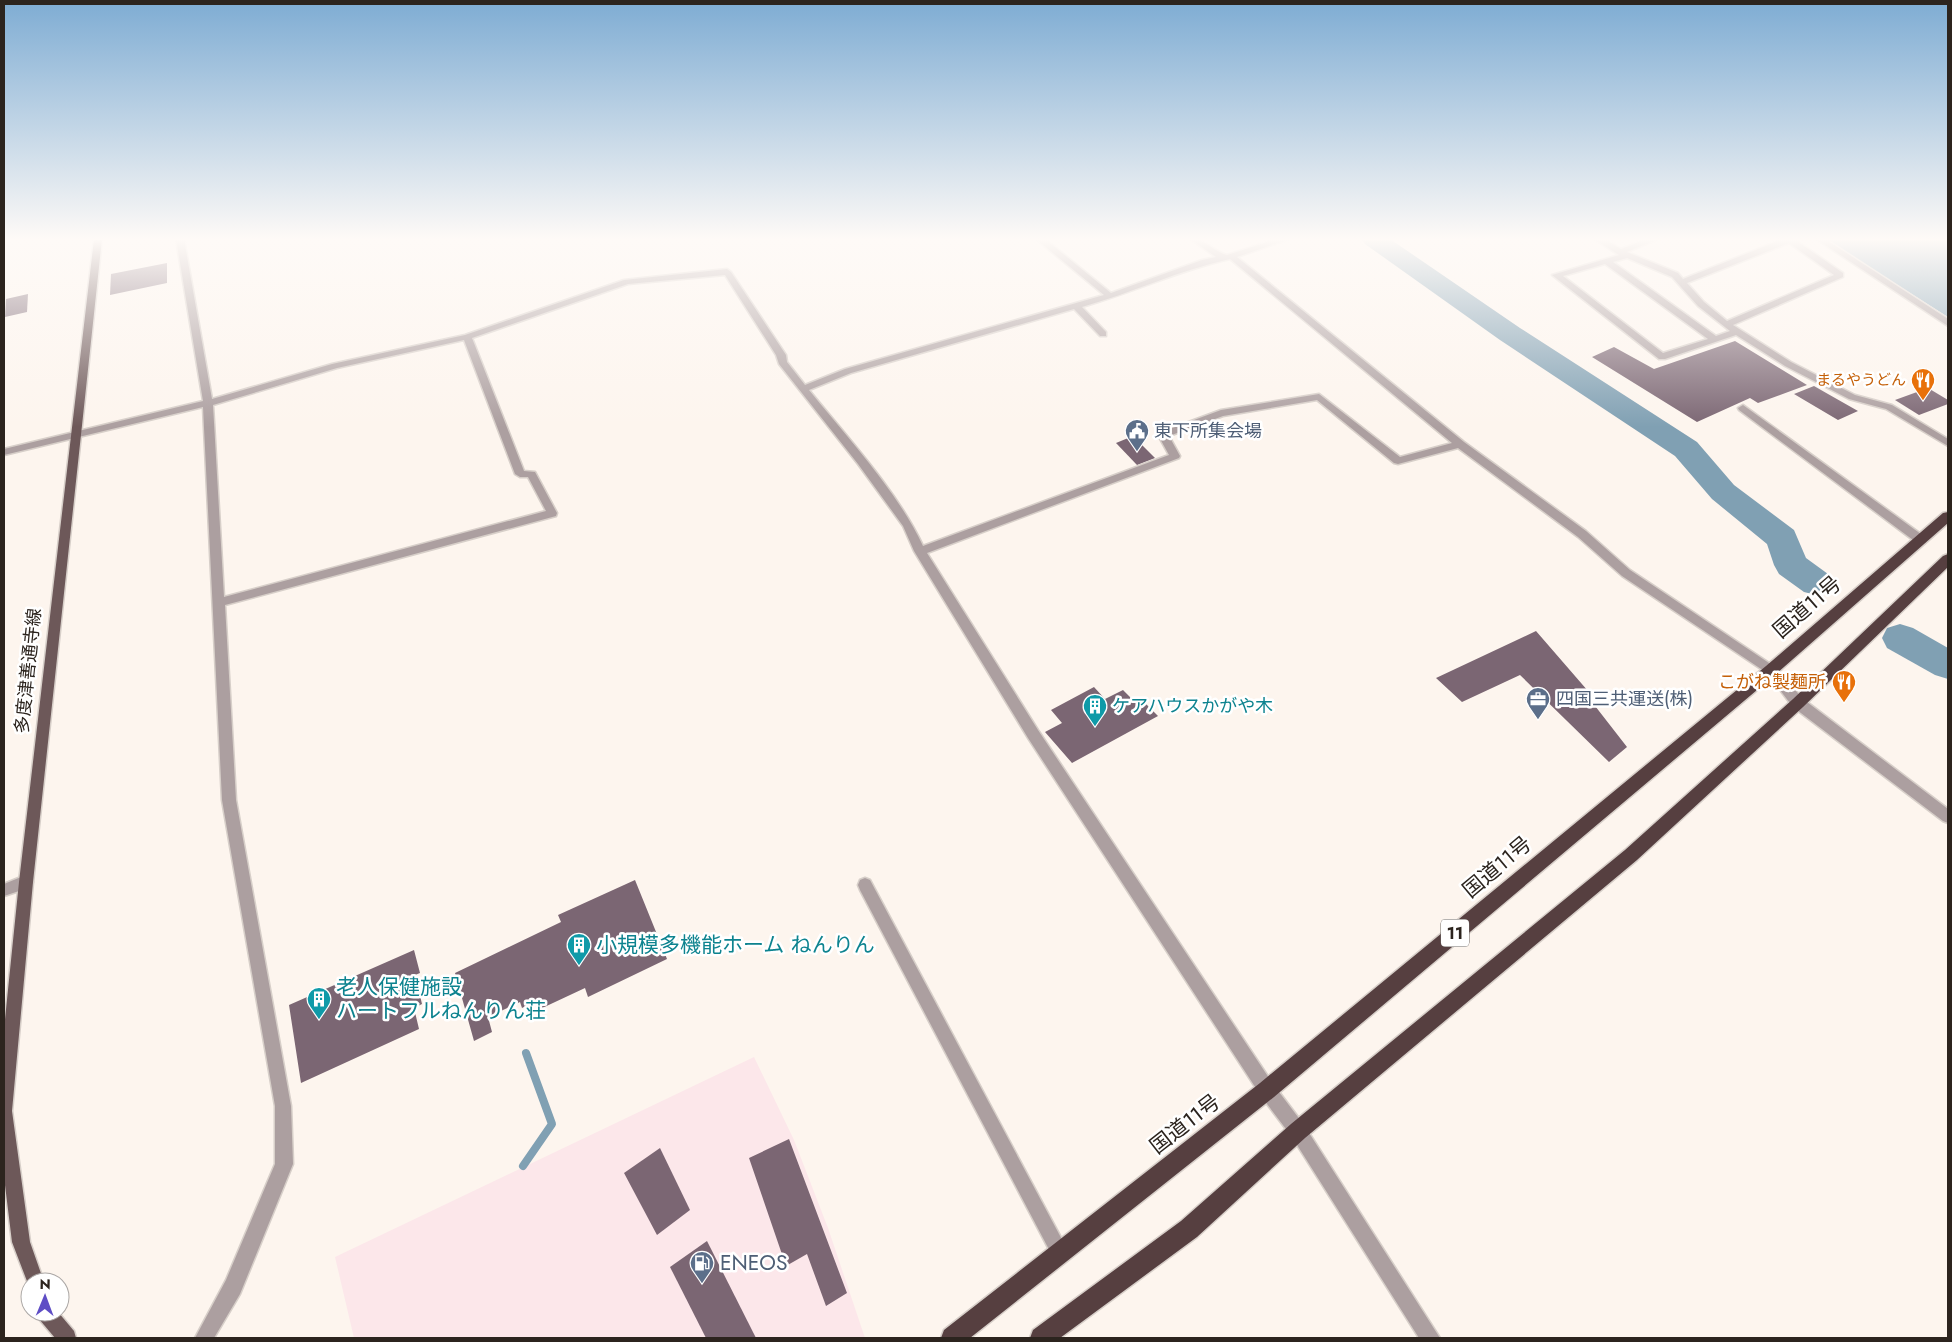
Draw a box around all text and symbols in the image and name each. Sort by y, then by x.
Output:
restaurant icon: まるやうどん [1910,367,1936,401]
place label: まるやうどん [1816,369,1906,391]
public building icon: 東下所集会場 [1124,418,1150,452]
place label: 東下所集会場 [1154,418,1262,444]
street label: 国道11号 [1766,569,1848,645]
street label: 多度津善通寺線 [8,607,48,735]
place label: こがね製麺所 [1718,669,1826,695]
restaurant icon: こがね製麺所 [1831,669,1857,703]
office icon: 四国三共運送(株) [1525,686,1551,720]
place label: 四国三共運送(株) [1556,686,1693,712]
building icon: ケアハウスかがや木 [1082,693,1108,727]
place label: ケアハウスかがや木 [1112,693,1273,719]
street label: 国道11号 [1456,829,1538,905]
road number: 11 [1441,920,1469,946]
place label: 小規模多機能ホーム ねんりん [596,930,875,960]
building icon: 小規模多機能ホーム ねんりん [566,932,592,966]
place label: 老人保健施設 ハートフルねんりん荘 [336,972,546,1026]
building icon: 老人保健施設 ハートフルねんりん荘 [306,986,332,1020]
street label: 国道11号 [1143,1087,1227,1161]
place label: ENEOS [720,1248,787,1278]
fuel station icon: ENEOS [689,1250,715,1284]
north arrow [20,1272,70,1322]
text: N [39,1274,51,1294]

